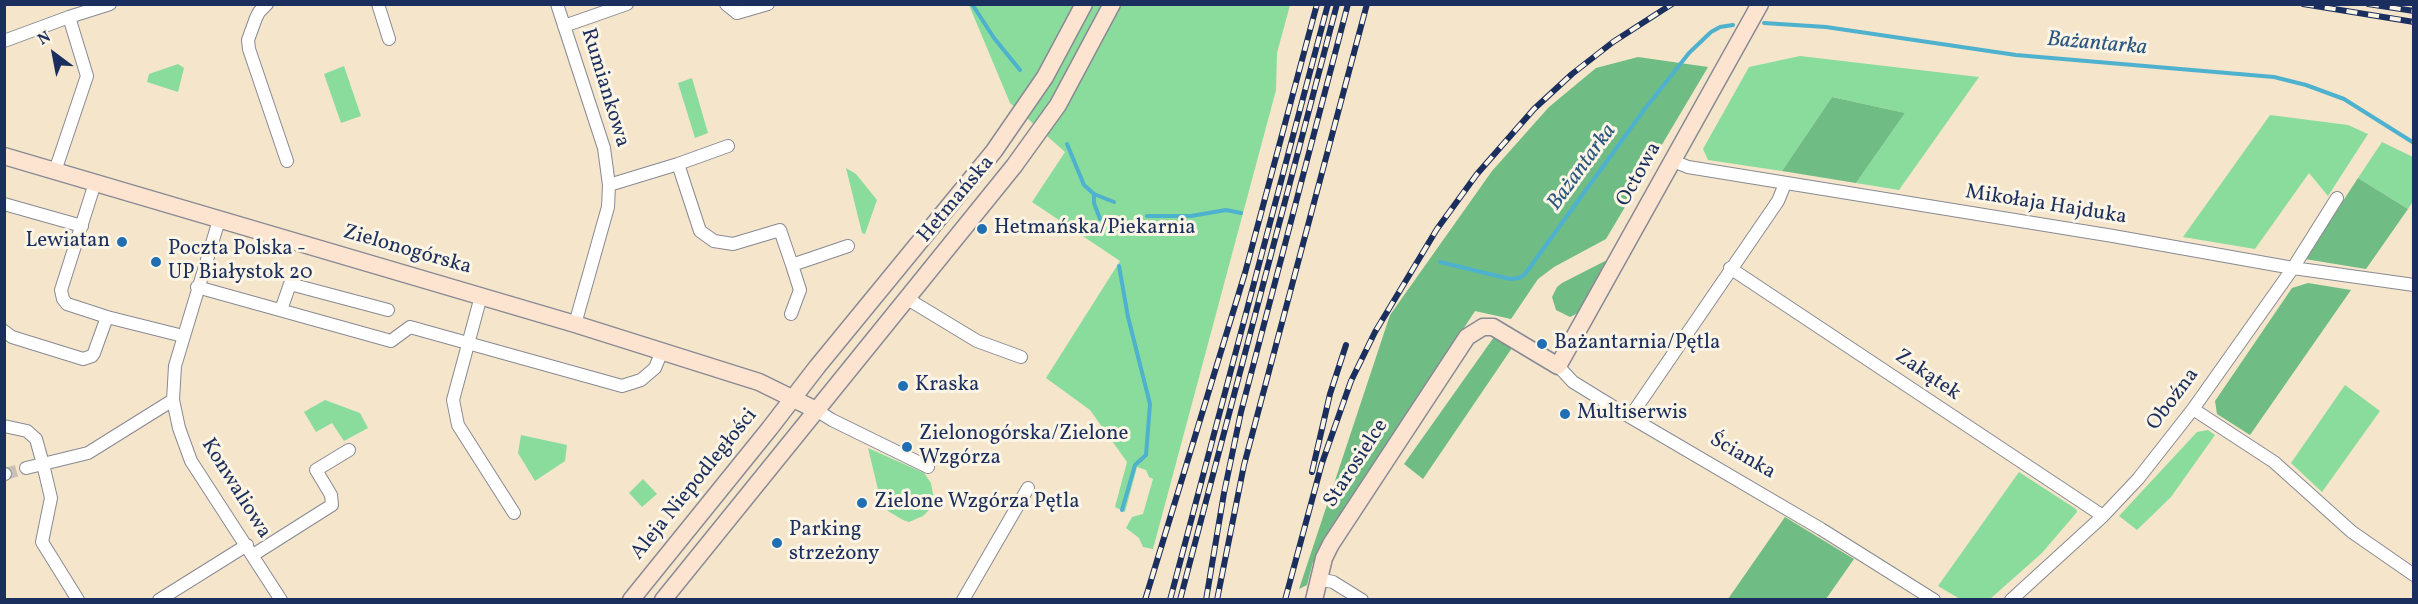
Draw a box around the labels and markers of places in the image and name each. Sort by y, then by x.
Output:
place label: Hetmańska/Piekarnia [994,216,1196,242]
marker: Hetmańska/Piekarnia [975,222,989,236]
place label: Lewiatan [25,229,110,255]
marker: Lewiatan [115,235,129,249]
place label: Poczta Polska - UP Białystok 20 [168,237,313,287]
marker: Poczta Polska - UP Białystok 20 [149,255,163,269]
place label: Bażantarnia/Pętla [1554,331,1721,357]
marker: Bażantarnia/Pętla [1535,337,1549,351]
place label: Kraska [915,373,979,399]
marker: Kraska [896,379,910,393]
place label: Multiserwis [1577,401,1687,427]
marker: Multiserwis [1558,407,1572,421]
place label: Zielonogórska/Zielone Wzgórza [919,422,1128,472]
marker: Zielonogórska/Zielone Wzgórza [900,440,914,454]
place label: Zielone Wzgórza Pętla [874,490,1080,516]
marker: Zielone Wzgórza Pętla [855,496,869,510]
place label: Parking strzeżony [789,518,879,568]
marker: Parking strzeżony [770,536,784,550]

